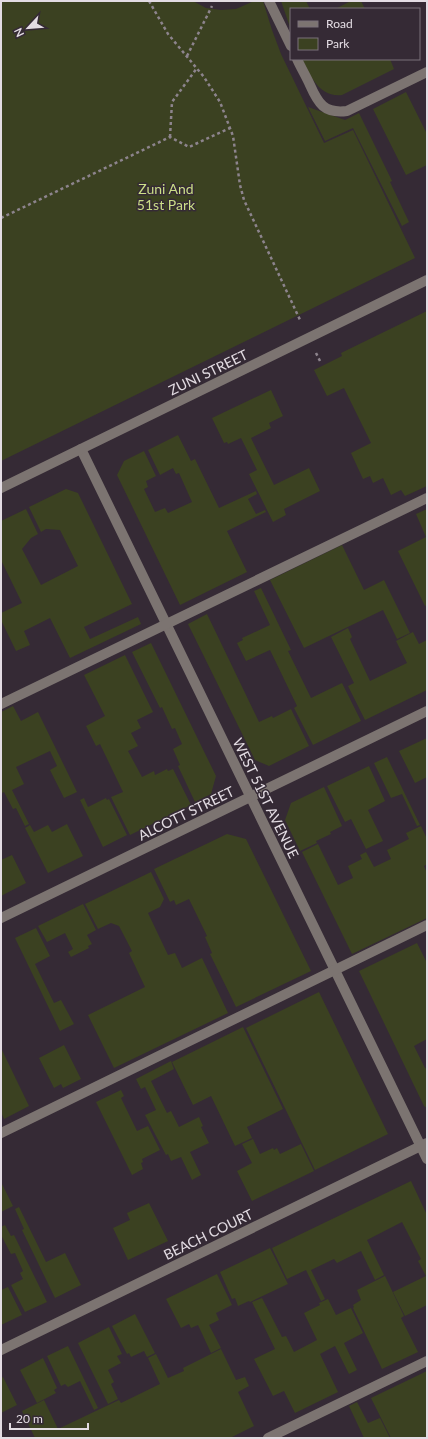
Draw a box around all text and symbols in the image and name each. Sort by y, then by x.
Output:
north arrow [8,8,48,48]
legend [290,8,420,60]
text: Road [326,16,353,31]
text: N [11,26,26,39]
text: Park [326,36,350,51]
park label: Zuni And 51st Park [137,180,196,213]
street label: ZUNI STREET [166,345,251,398]
street label: WEST 51ST AVENUE [229,735,303,861]
street label: ALCOTT STREET [135,782,238,844]
street label: BEACH COURT [161,1205,256,1263]
scale bar [10,1405,88,1431]
text: 20 m [16,1411,43,1426]

